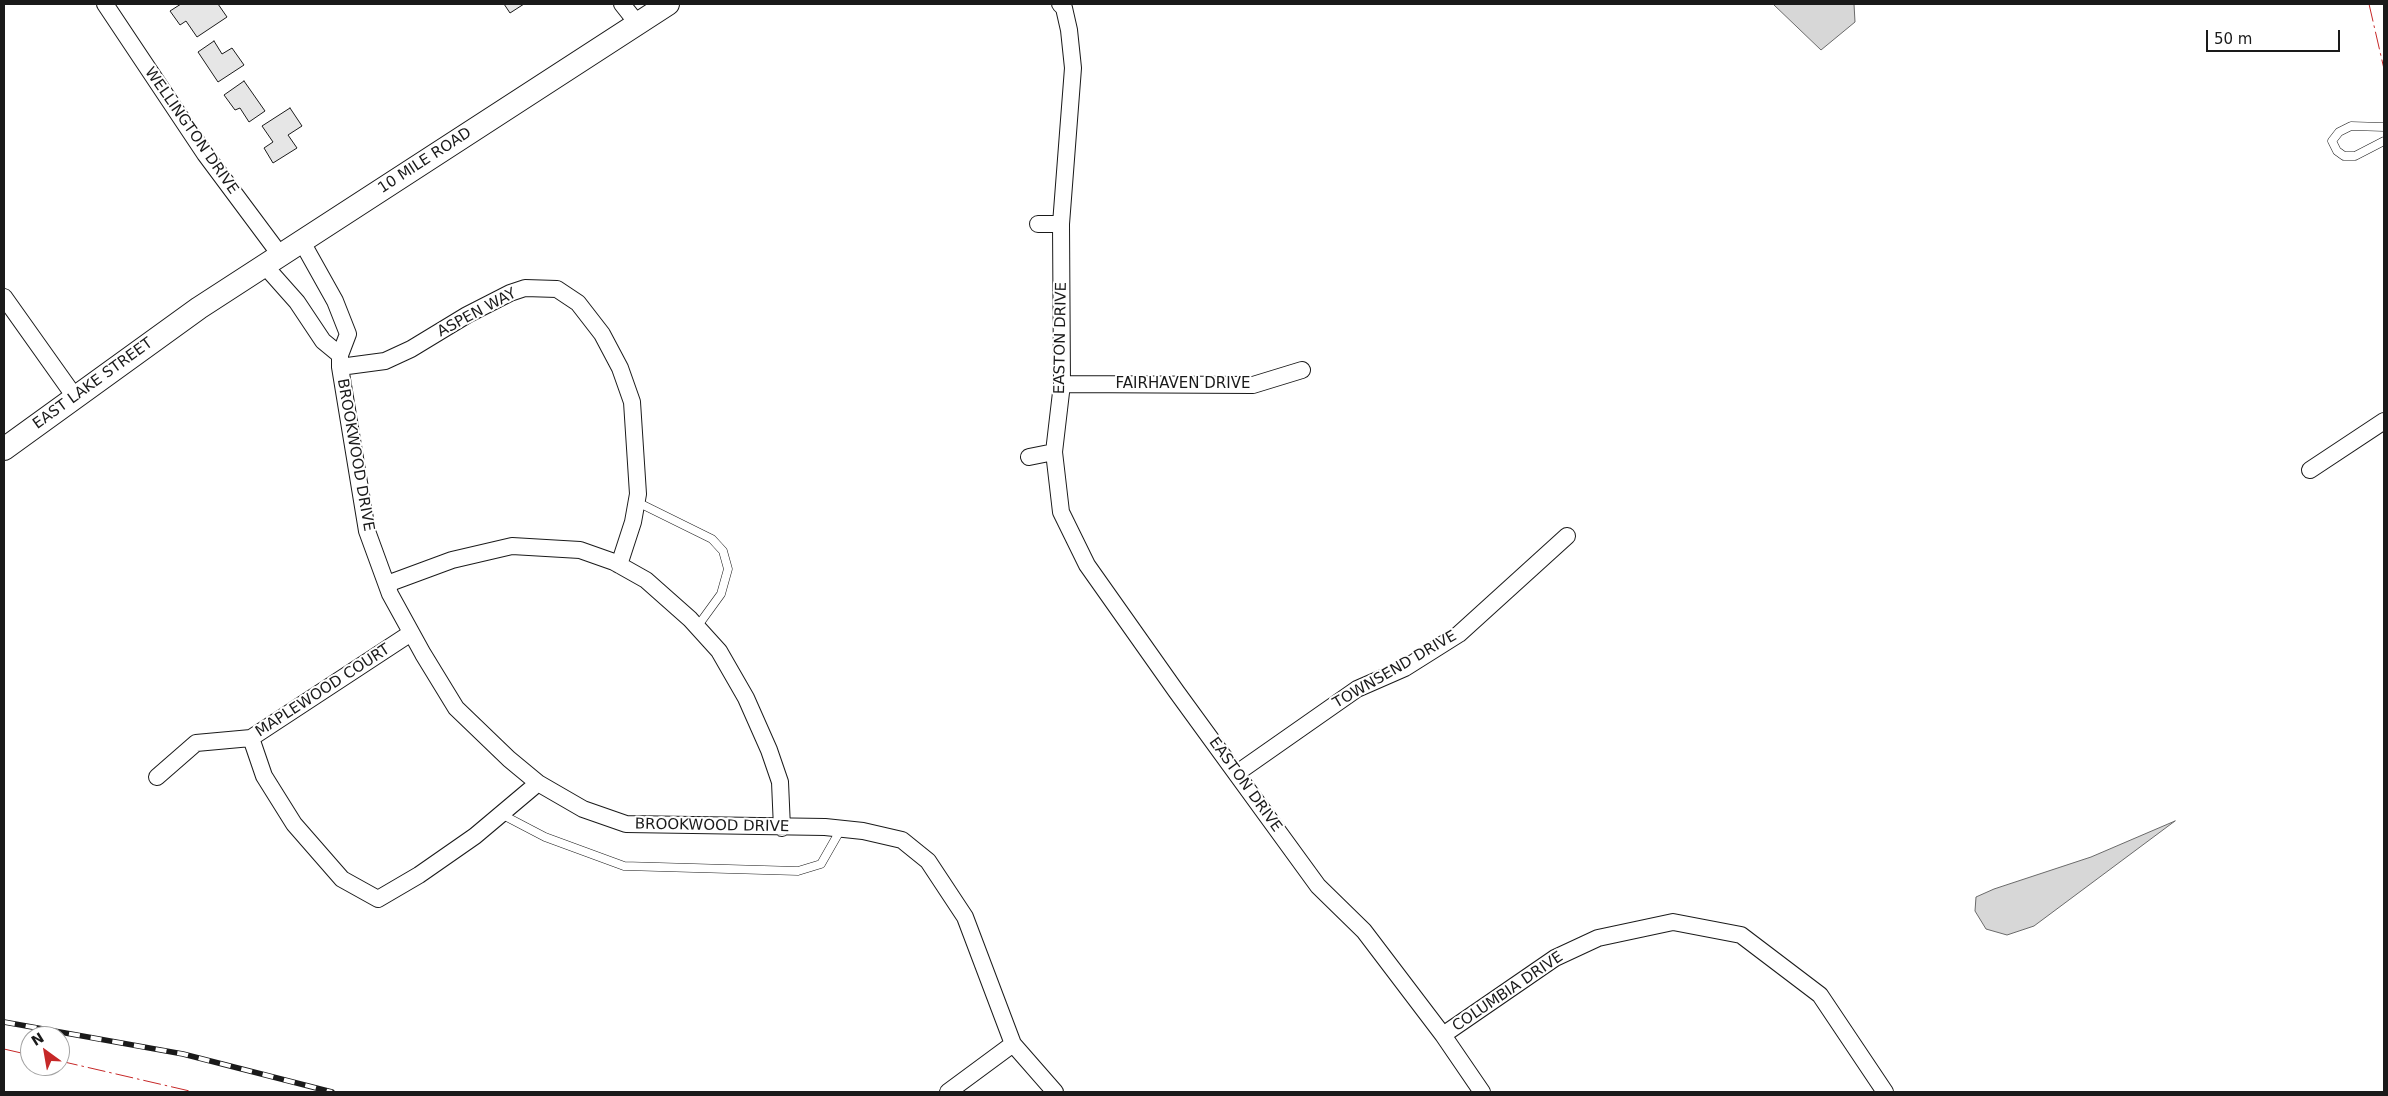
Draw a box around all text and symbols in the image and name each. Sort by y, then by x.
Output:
scale bar [2208,20,2342,52]
text: 50 m [2214,30,2252,48]
street label: WELLINGTON DRIVE [140,64,242,198]
street label: 10 MILE ROAD [375,124,475,198]
street label: EASTON DRIVE [1051,282,1071,394]
street label: ASPEN WAY [435,285,519,341]
street label: EAST LAKE STREET [30,335,156,433]
street label: FAIRHAVEN DRIVE [1116,375,1250,393]
street label: BROOKWOOD DRIVE [333,377,377,533]
street label: TOWNSEND DRIVE [1330,627,1460,713]
street label: MAPLEWOOD COURT [252,641,394,741]
street label: EASTON DRIVE [1205,734,1285,836]
street label: BROOKWOOD DRIVE [635,816,789,836]
street label: COLUMBIA DRIVE [1449,948,1567,1036]
north arrow [20,1026,70,1076]
text: N [28,1029,47,1049]

